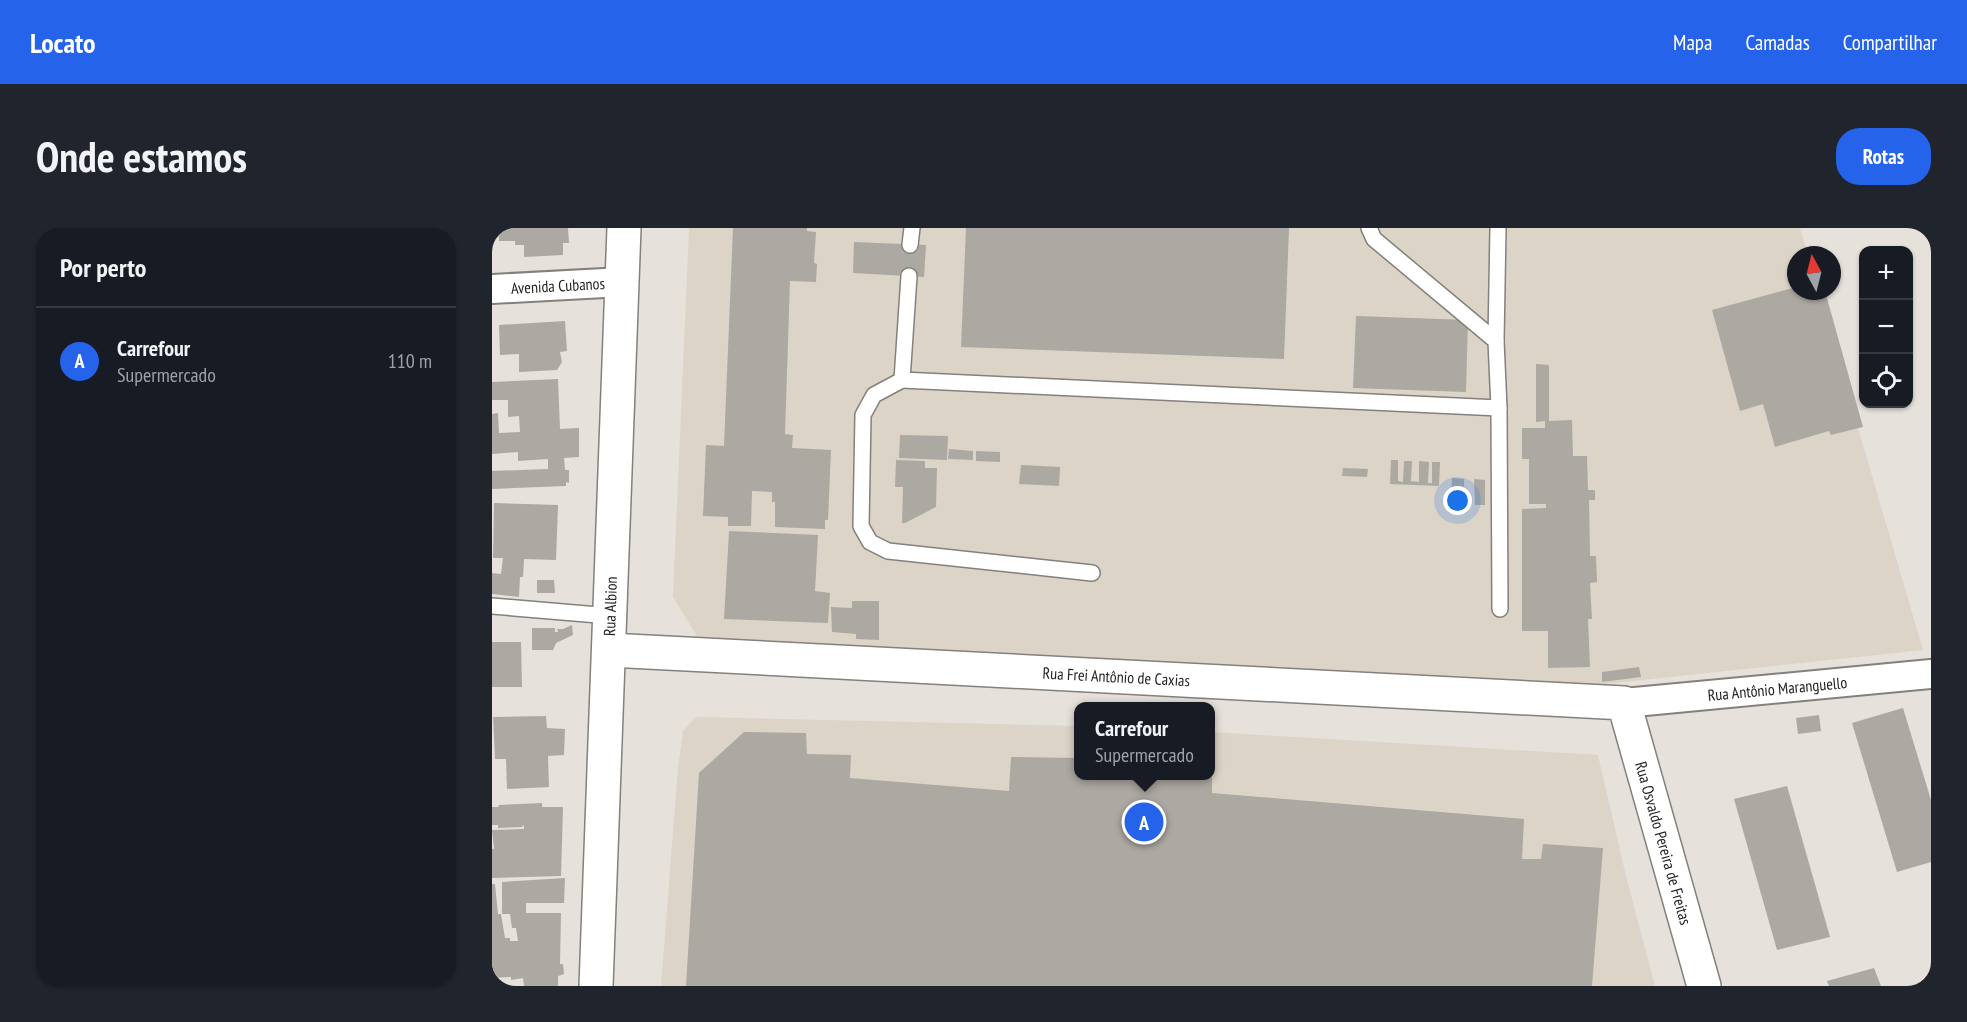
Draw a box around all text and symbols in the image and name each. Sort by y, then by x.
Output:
text: Locato [30,24,96,61]
text: Mapa [1673,29,1712,56]
text: Camadas [1745,29,1810,56]
text: Compartilhar [1843,29,1937,56]
button: Rotas [1836,128,1931,185]
text: Onde estamos [36,129,247,184]
north arrow [1787,246,1841,300]
map controls [1859,246,1913,408]
button: + [1859,246,1913,300]
text: Por perto [60,251,146,284]
street label: Avenida Cubanos [510,273,605,298]
button: − [1859,300,1913,354]
text: Carrefour [117,334,190,362]
text: A [74,348,85,374]
text: 110 m [388,348,432,374]
button: locate [1859,354,1913,408]
text: Supermercado [117,362,216,388]
your location [1443,486,1472,515]
street label: Rua Albion [599,576,621,636]
street label: Rua Frei Antônio de Caxias [1042,663,1191,690]
street label: Rua Antônio Maranguello [1707,672,1848,705]
popup [1074,702,1215,780]
text: Carrefour [1095,714,1168,742]
text: Supermercado [1095,742,1194,768]
street label: Rua Osvaldo Pereira de Freitas [1631,759,1696,927]
pin: A [1124,800,1164,844]

